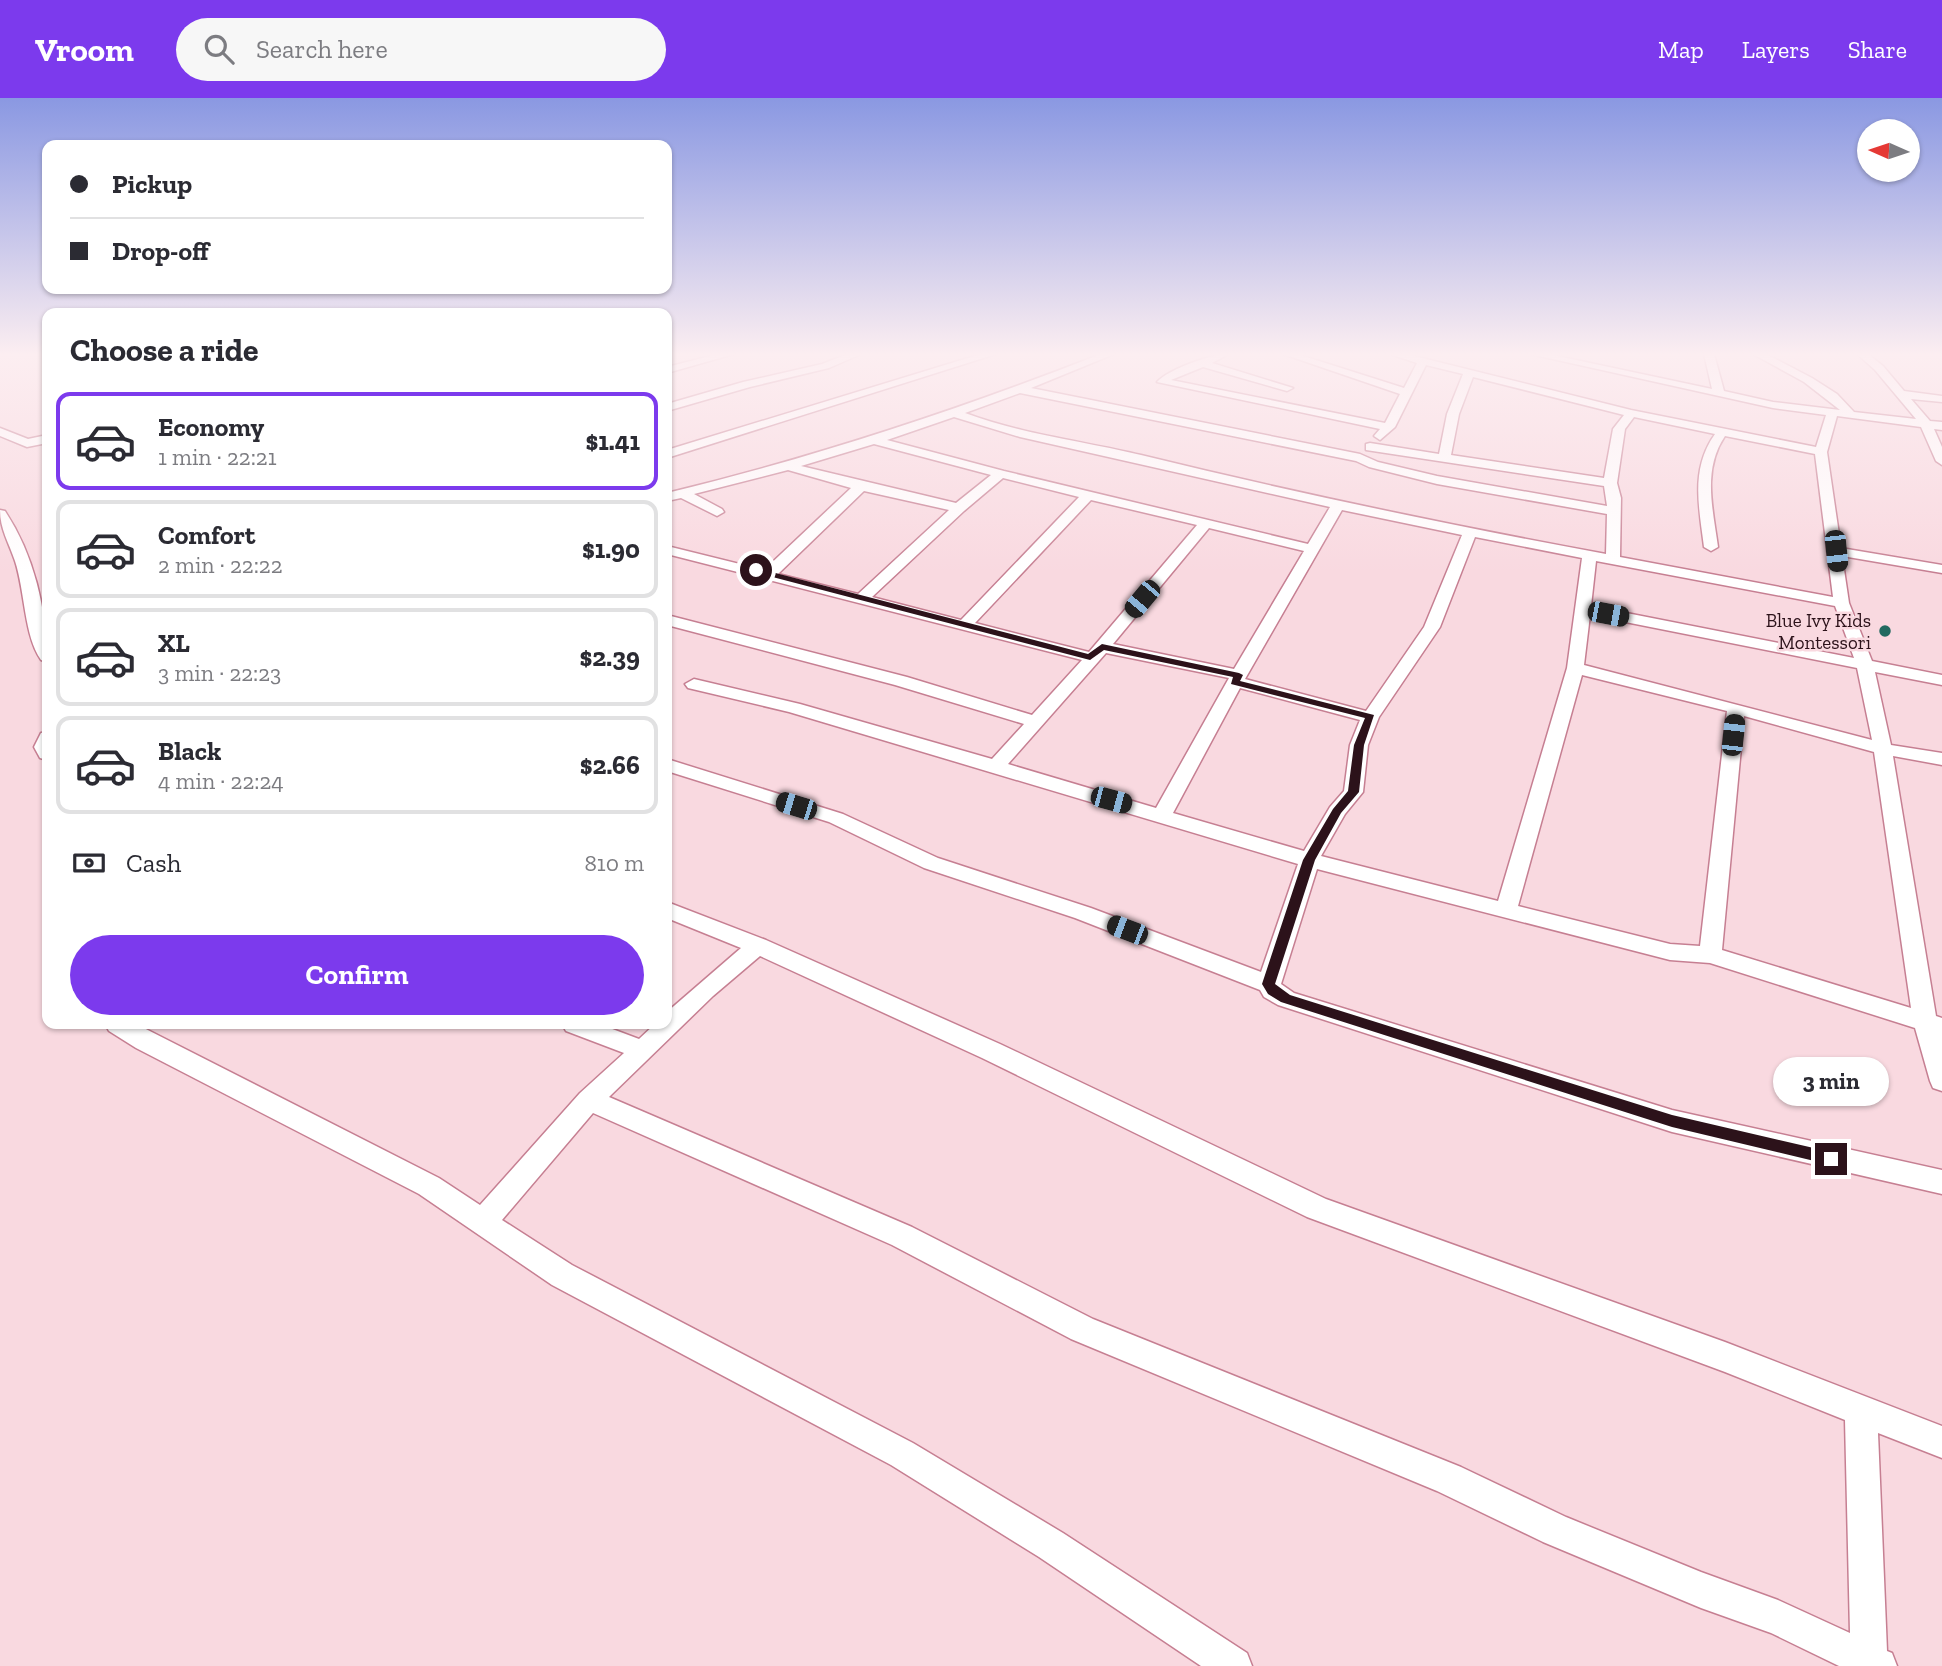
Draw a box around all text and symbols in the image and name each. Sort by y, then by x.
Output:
search box [176,18,666,81]
text: Vroom [35,30,134,69]
icon: search [200,30,238,68]
text: Search here [256,33,388,65]
text: Map [1658,35,1704,64]
text: Layers [1742,35,1810,64]
text: Share [1848,35,1907,64]
north arrow [1857,119,1920,182]
map controls [1857,119,1920,182]
text: Pickup [112,168,192,200]
text: Drop-off [112,235,209,267]
text: Choose a ride [70,331,258,369]
icon: car [74,410,137,473]
text: Economy [158,411,264,443]
text: $1.41 [585,425,640,457]
text: 1 min · 22:21 [158,443,277,471]
icon: car [74,518,137,581]
text: Comfort [158,519,255,551]
car [1824,529,1849,573]
text: $1.90 [582,533,640,565]
text: 2 min · 22:22 [158,551,283,579]
route start [740,554,772,586]
car [1121,576,1164,622]
car [1586,600,1631,628]
place label: Blue Ivy Kids Montessori [1766,609,1871,654]
marker: Blue Ivy Kids Montessori [1877,623,1893,639]
icon: car [74,626,137,689]
text: XL [158,627,190,659]
text: $2.39 [580,641,640,673]
text: 3 min · 22:23 [158,659,281,687]
car [1721,713,1746,757]
icon: car [74,734,137,797]
text: Black [158,735,221,767]
text: $2.66 [580,749,640,781]
text: 4 min · 22:24 [158,767,284,795]
car [1088,784,1135,816]
car [773,790,820,822]
icon: cash [70,844,108,882]
text: Cash [126,847,181,879]
text: 810 m [584,849,644,877]
car [1104,913,1151,947]
button: Confirm [70,935,644,1015]
callout: 3 min [1773,1058,1889,1107]
text: 3 min [1802,1067,1860,1095]
route end [1815,1143,1847,1175]

